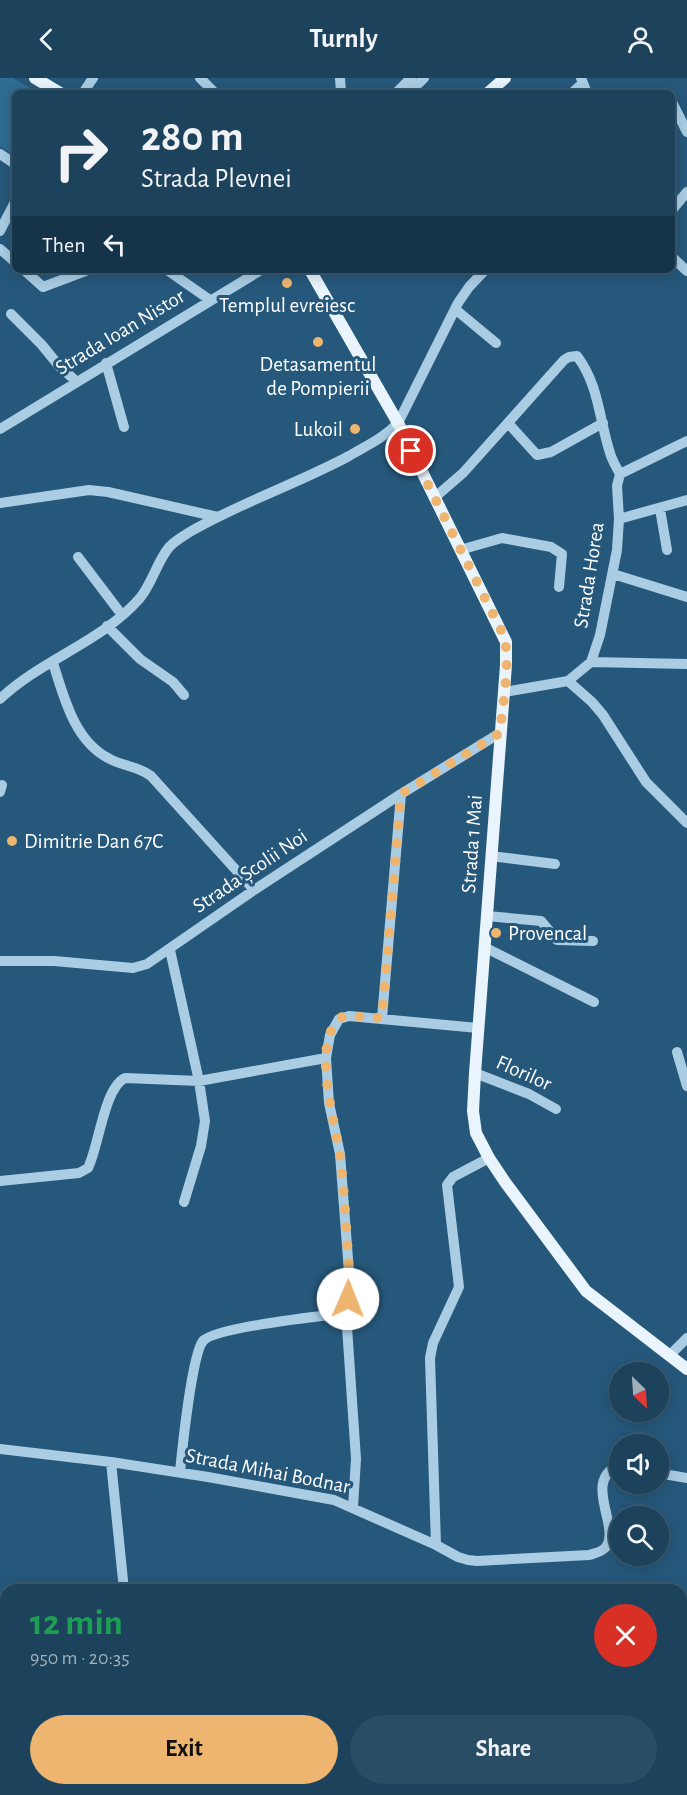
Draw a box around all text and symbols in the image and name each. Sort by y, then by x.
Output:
icon: back [30,23,63,56]
icon: person [624,23,657,56]
text: Turnly [309,25,378,52]
icon: right [42,114,120,192]
text: 280 m [141,116,244,158]
text: Strada Plevnei [141,165,292,192]
icon: left [98,228,131,261]
text: Then [42,234,86,256]
marker: Templul evreiesc [280,276,294,290]
street label: Strada Ioan Nistor [52,285,188,379]
place label: Templul evreiesc [219,295,355,316]
marker: Detasamentul de Pompierii [311,335,325,349]
place label: Detasamentul de Pompierii [260,354,376,399]
place label: Lukoil [294,419,343,440]
marker: Lukoil [348,422,362,436]
pin [385,425,436,476]
icon: arrive [394,434,427,467]
street label: Strada Horea [570,520,608,630]
street label: Strada 1 Mai [458,794,486,894]
street label: Strada Școlii Noi [189,825,312,919]
place label: Dimitrie Dan 67C [24,831,163,852]
marker: Dimitrie Dan 67C [5,834,19,848]
place label: Provencal [508,923,587,944]
marker: Provencal [489,926,503,940]
street label: Florilor [493,1052,555,1095]
position arrow [316,1267,380,1331]
north arrow [609,1362,669,1422]
map controls [609,1362,669,1566]
button: sound [609,1434,669,1494]
street label: Strada Mihai Bodnar [184,1445,352,1497]
button: search [609,1506,669,1566]
button: close [594,1604,657,1667]
text: 12 min [30,1605,123,1641]
text: 950 m · 20:35 [30,1648,130,1668]
button: Exit [30,1715,338,1784]
button: Share [350,1715,657,1784]

